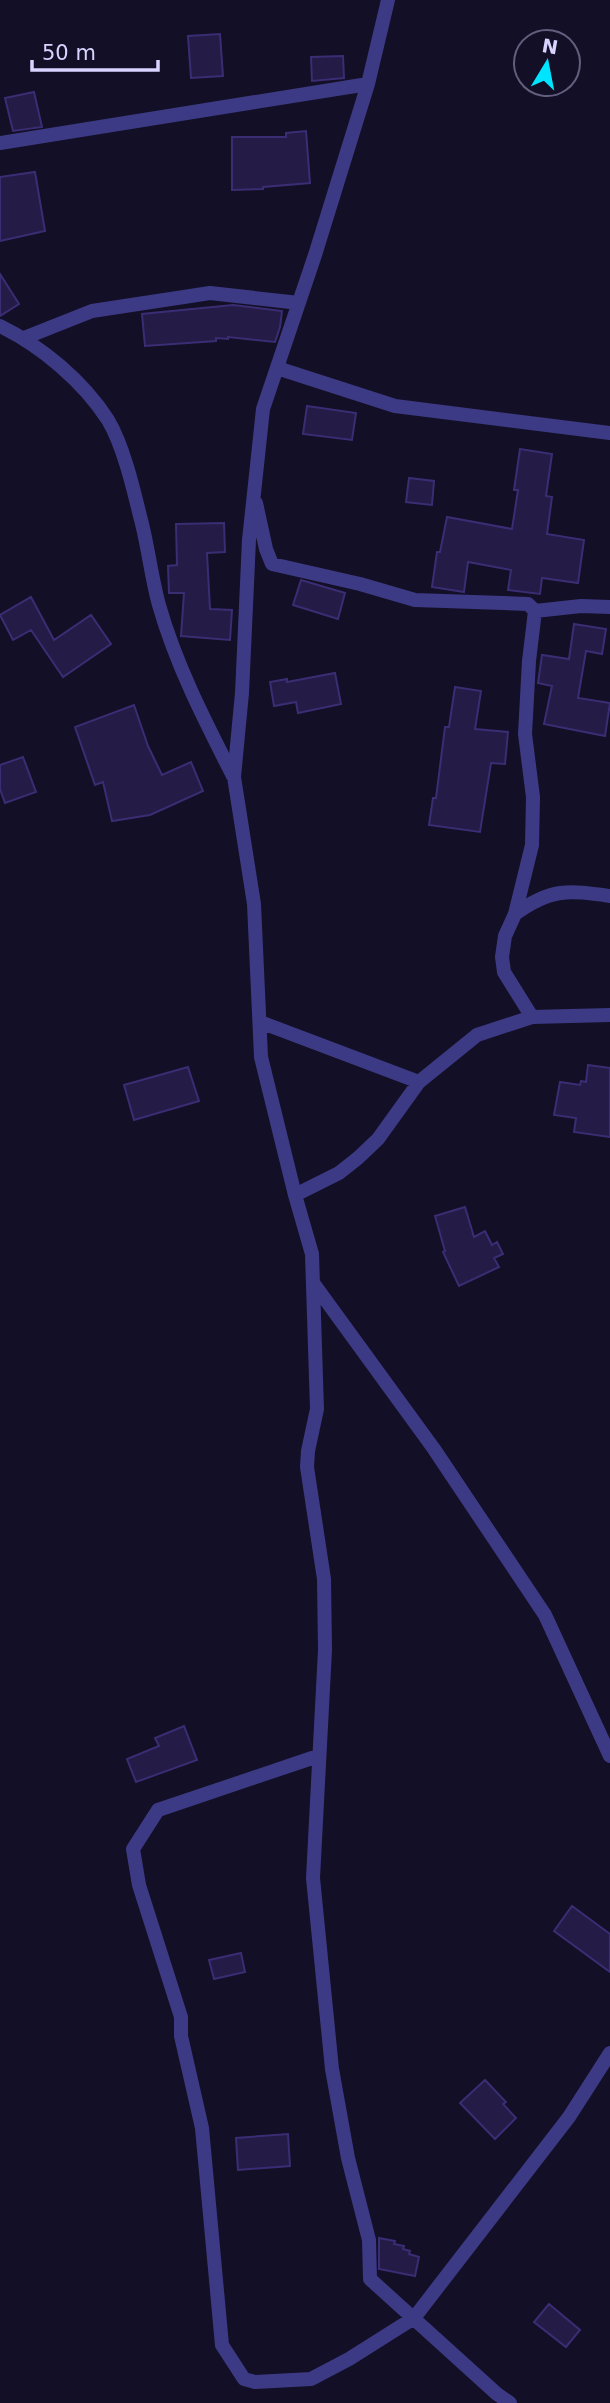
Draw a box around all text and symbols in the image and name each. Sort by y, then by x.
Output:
scale bar [32,28,158,72]
north arrow [512,28,582,98]
text: N [540,34,560,58]
text: 50 m [42,41,96,65]

